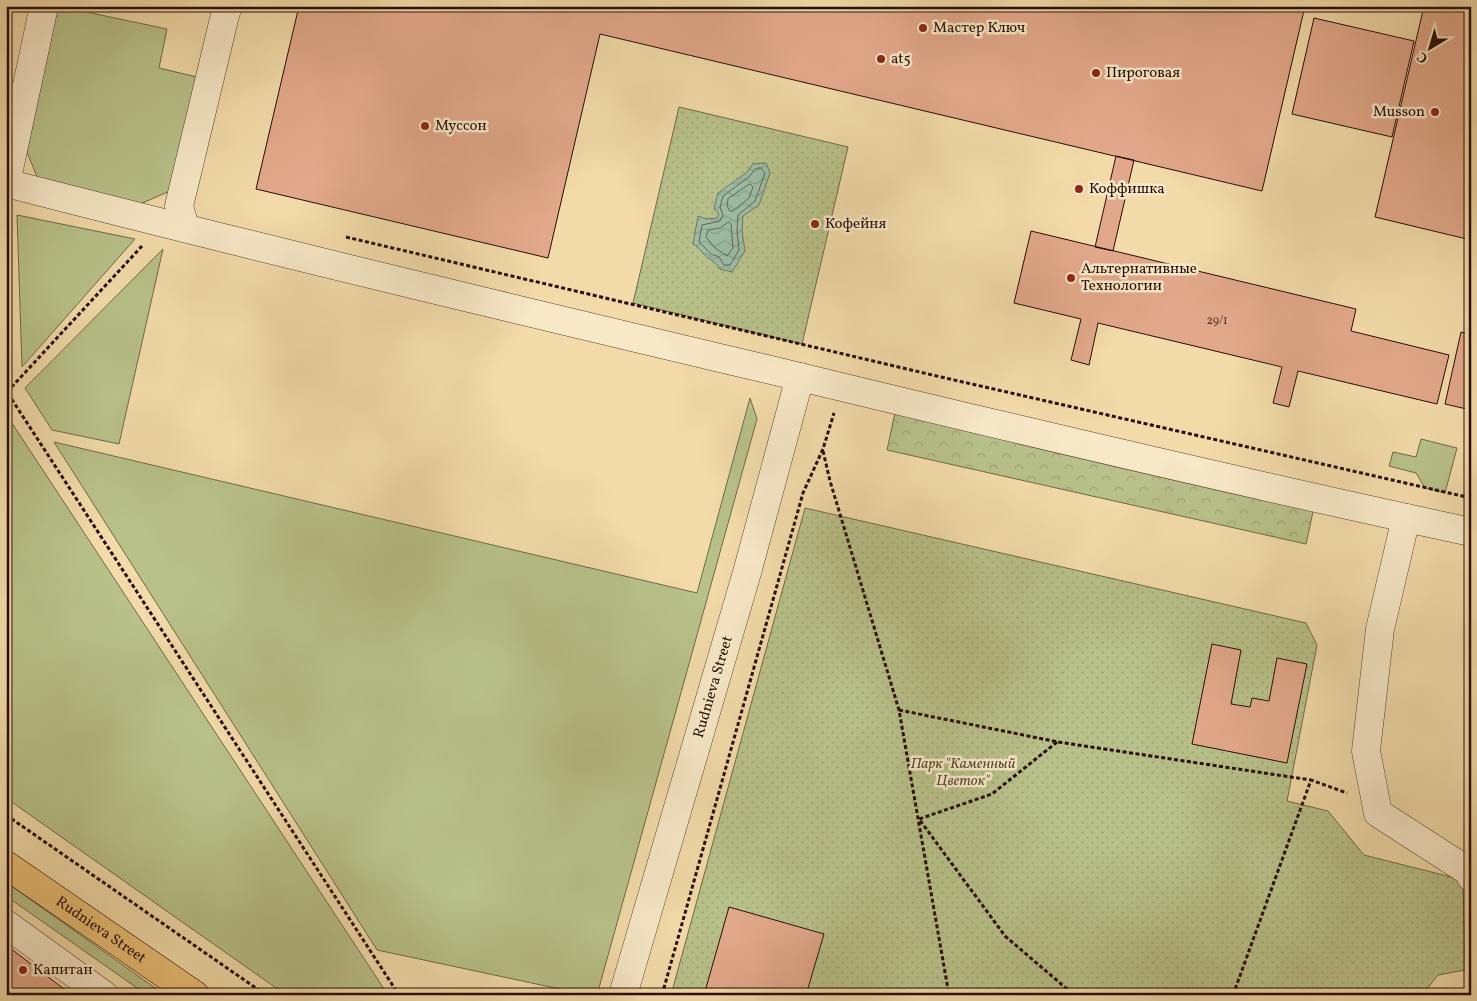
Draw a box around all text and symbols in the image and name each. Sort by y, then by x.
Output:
place label: Мастер Ключ [933,18,1025,39]
marker: Мастер Ключ [917,22,929,34]
north arrow [1404,22,1454,72]
text: С [1414,47,1432,67]
place label: at5 [891,49,911,70]
marker: at5 [875,53,887,65]
place label: Пироговая [1106,63,1180,84]
marker: Пироговая [1090,67,1102,79]
place label: Musson [1373,102,1425,123]
marker: Musson [1429,106,1441,118]
place label: Муссон [435,116,487,137]
marker: Муссон [419,120,431,132]
place label: Коффишка [1089,179,1165,200]
marker: Коффишка [1073,183,1085,195]
place label: Кофейня [825,214,886,235]
marker: Кофейня [809,218,821,230]
place label: Альтернативные Технологии [1081,259,1197,297]
marker: Альтернативные Технологии [1065,272,1077,284]
house number: 29/1 [1206,313,1228,329]
street label: Rudnieva Street [688,633,738,741]
park label: Парк "Каменный Цветок" [911,754,1016,792]
street label: Rudnieva Street [51,892,150,969]
place label: Капитан [33,960,93,981]
marker: Капитан [17,964,29,976]

